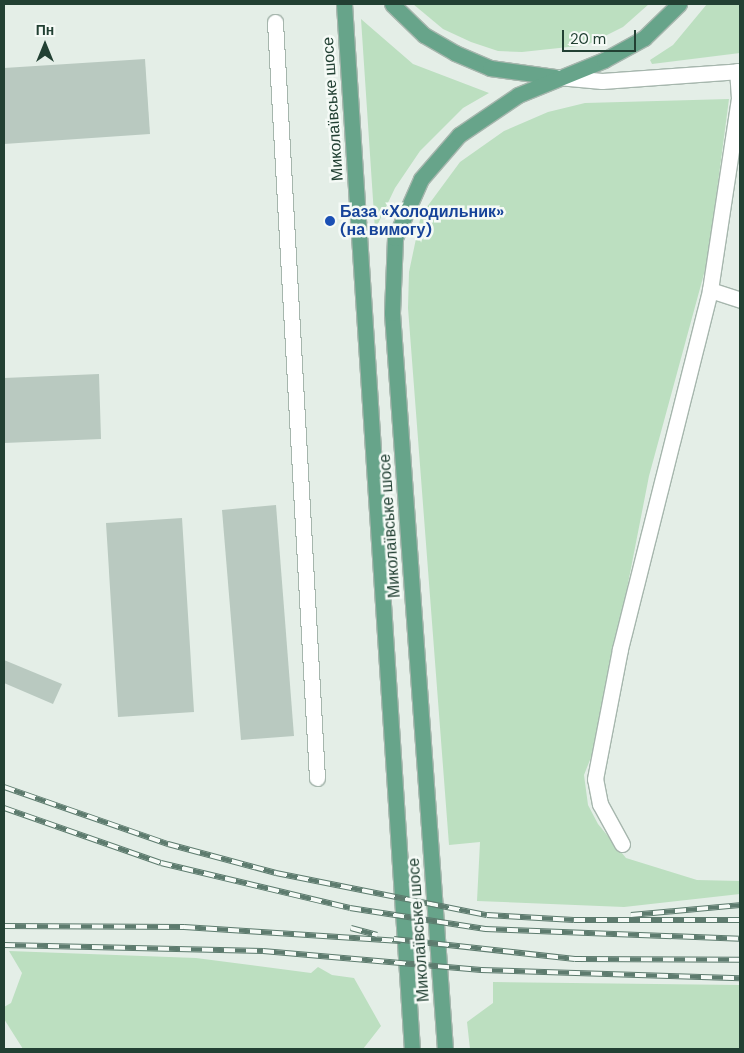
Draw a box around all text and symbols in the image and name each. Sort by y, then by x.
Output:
north arrow [20,20,70,70]
scale bar [564,20,638,52]
text: Пн [36,21,54,39]
text: 20 m [570,29,606,49]
street label: Миколаївське шосе [318,36,348,182]
place label: База «Холодильник» (на вимогу) [340,202,504,240]
marker: База «Холодильник» (на вимогу) [324,215,336,227]
street label: Миколаївське шосе [375,453,405,599]
street label: Миколаївське шосе [404,857,434,1003]

